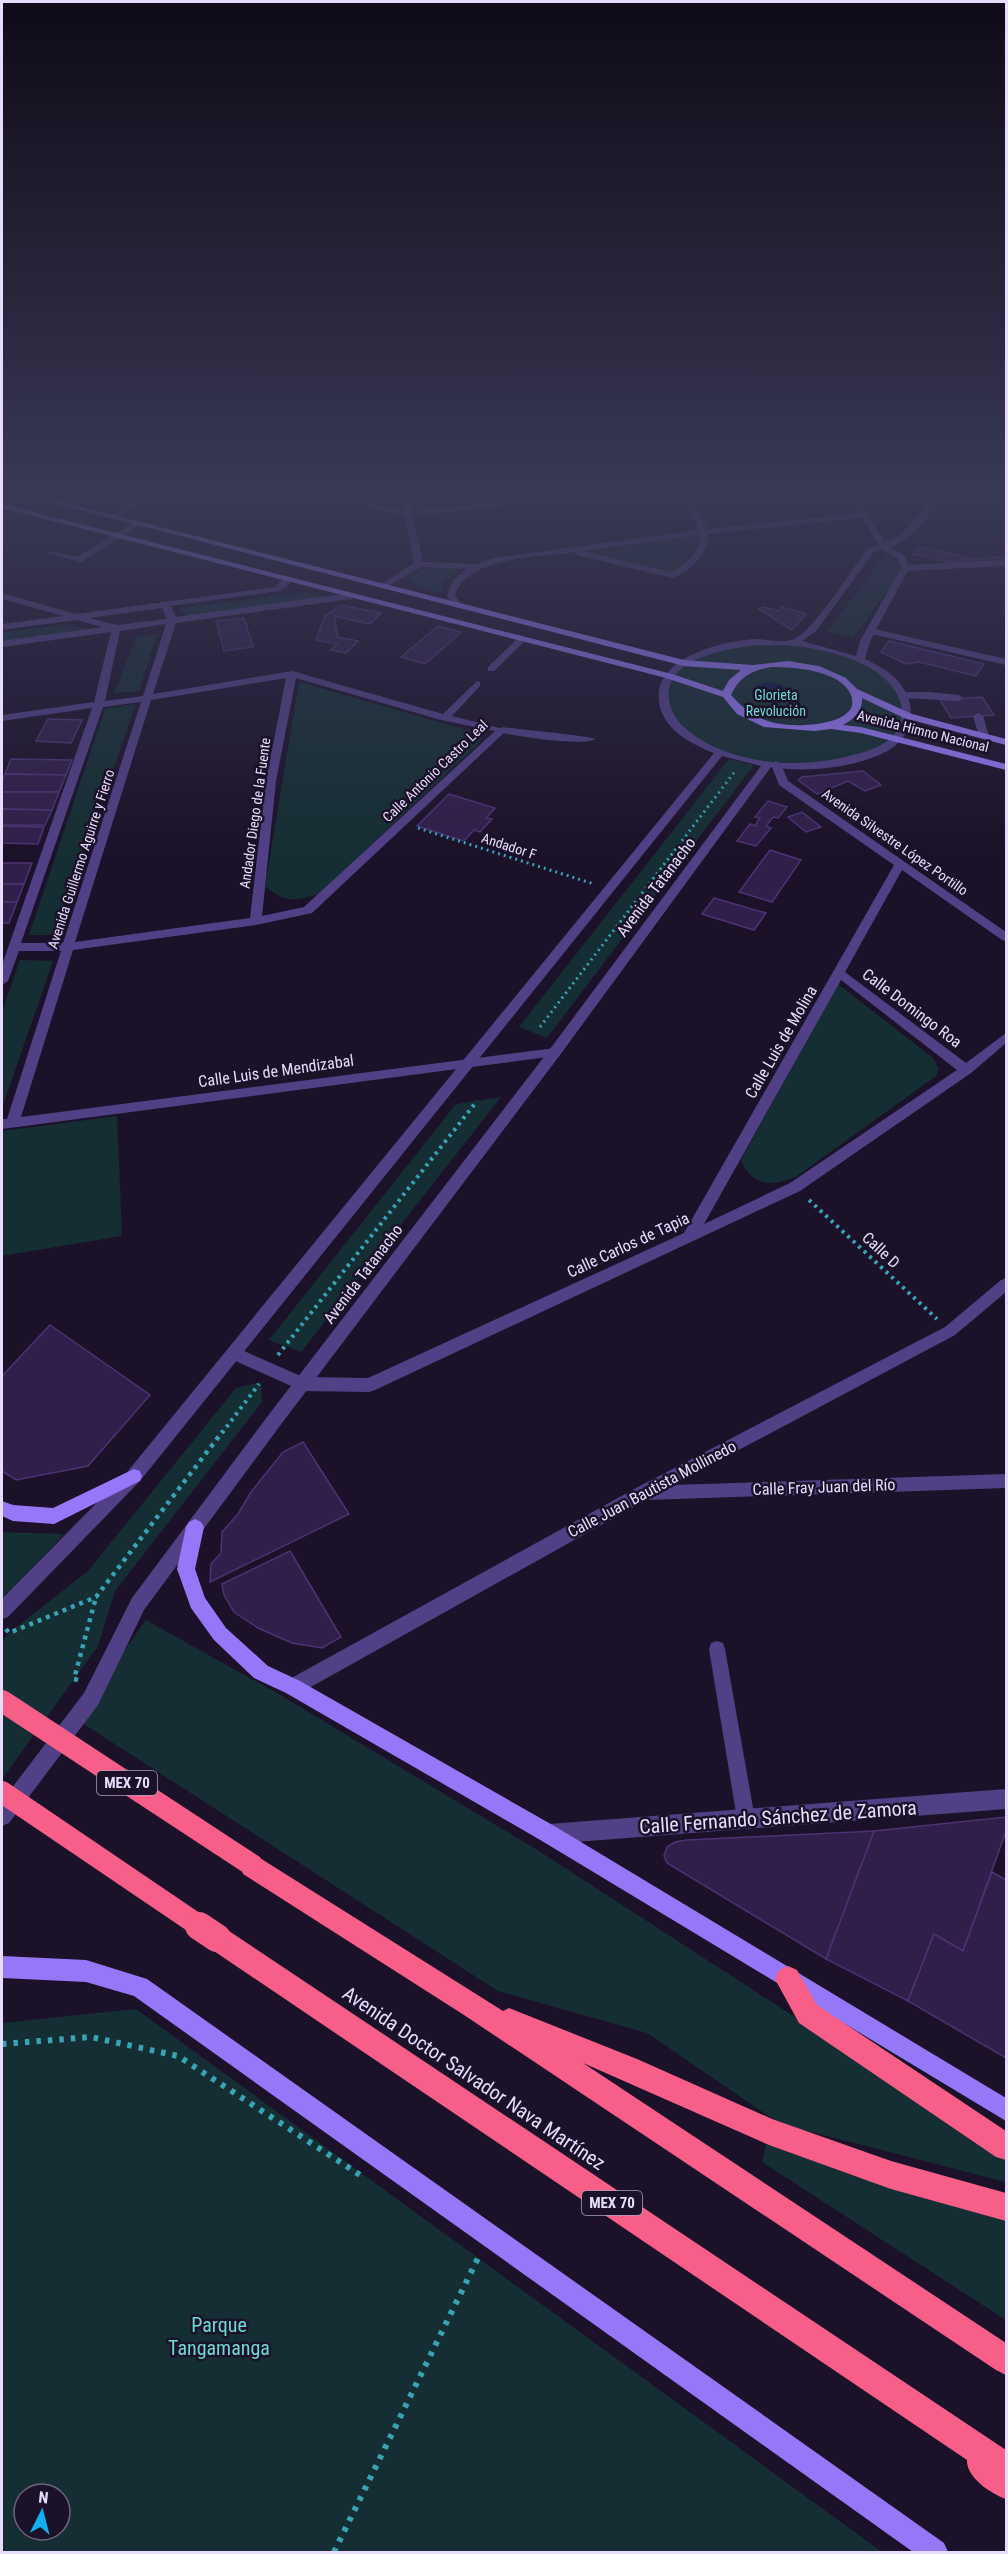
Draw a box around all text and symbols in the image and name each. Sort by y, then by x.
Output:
park label: Glorieta Revolución [746,687,806,719]
street label: Avenida Himno Nacional [855,707,991,755]
street label: Calle Antonio Castro Leal [379,717,491,825]
street label: Andador Diego de la Fuente [236,736,274,889]
street label: Avenida Guillermo Aguirre y Fierro [44,767,118,951]
street label: Avenida Silvestre López Portillo [819,785,971,899]
street label: Andador F [480,830,539,862]
street label: Avenida Tatanacho [612,834,700,940]
street label: Calle Domingo Roa [858,964,966,1052]
street label: Calle Luis de Molina [741,982,821,1102]
street label: Calle Luis de Mendizabal [197,1051,355,1091]
street label: Calle Carlos de Tapia [564,1208,692,1282]
street label: Avenida Tatanacho [319,1221,407,1327]
street label: Calle D [858,1228,904,1272]
street label: Calle Juan Bautista Mollinedo [565,1436,739,1542]
street label: Calle Fray Juan del Río [752,1475,896,1499]
road number: MEX 70 [97,1771,157,1795]
street label: Calle Fernando Sánchez de Zamora [638,1795,918,1839]
street label: Avenida Doctor Salvador Nava Martínez [338,1981,610,2175]
road number: MEX 70 [582,2191,642,2215]
park label: Parque Tangamanga [168,2313,270,2360]
north arrow [12,2482,72,2542]
text: N [38,2488,49,2508]

